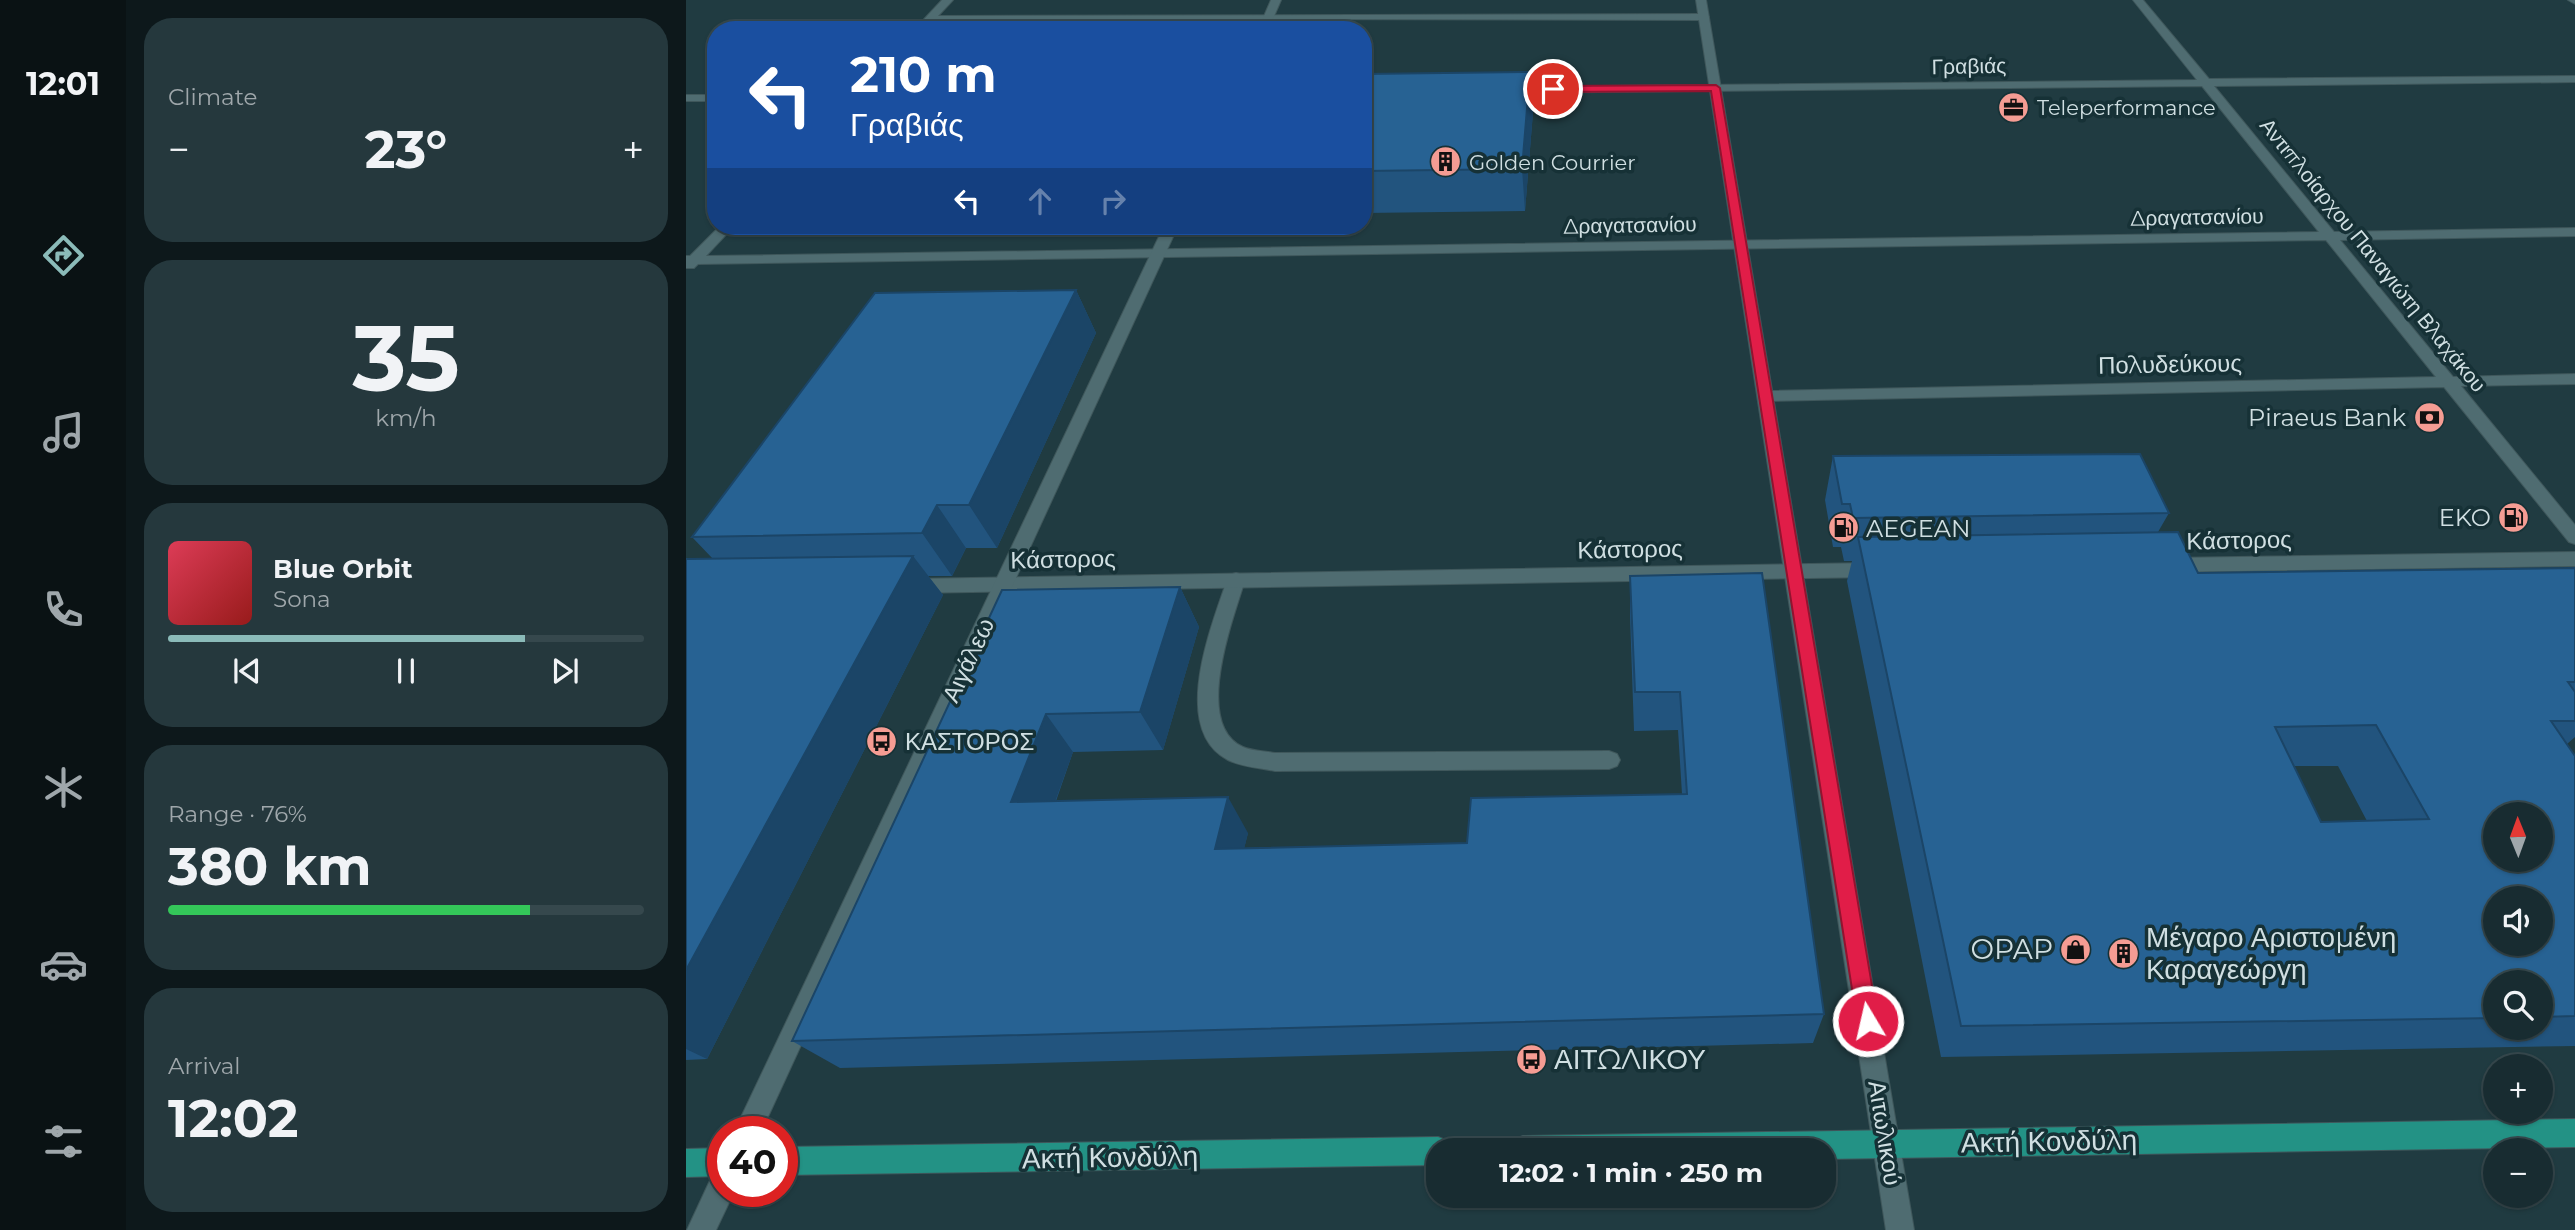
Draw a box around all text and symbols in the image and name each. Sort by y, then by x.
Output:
text: 210 m [850,45,997,104]
icon: left [735,49,826,140]
street label: Γραβιάς [1931,53,2007,79]
pin [1523,59,1583,119]
text: 12:01 [26,64,100,103]
icon: arrive [1534,70,1572,108]
text: Climate [168,83,257,111]
office icon: Teleperformance [1997,90,2031,124]
place label: Teleperformance [2037,95,2216,120]
text: Γραβιάς [850,105,964,144]
street label: Αντιπλοίαρχου Παναγιώτη Βλαχάκου [2255,113,2491,397]
text: 23° [365,118,447,181]
text: − [168,126,190,173]
text: + [622,126,644,173]
building icon: Golden Courrier [1429,145,1463,179]
place label: Golden Courrier [1469,150,1636,175]
icon: left [948,182,986,220]
icon: ahead [1021,182,1059,220]
icon: right [1094,182,1132,220]
street label: Δραγατσανίου [2130,203,2264,231]
street label: Δραγατσανίου [1563,211,1697,239]
icon: directions [39,231,88,280]
text: 35 [352,303,460,414]
street label: Πολυδεύκους [2098,348,2242,380]
bank icon: Piraeus Bank [2412,400,2446,434]
place label: Piraeus Bank [2248,403,2407,432]
text: km/h [375,404,437,432]
icon: music [39,408,88,457]
fuel station icon: EKO [2497,500,2531,534]
place label: EKO [2439,503,2491,532]
fuel station icon: AEGEAN [1826,511,1860,545]
place label: AEGEAN [1866,514,1971,543]
street label: Κάστορος [2186,525,2292,555]
street label: Κάστορος [1577,534,1683,564]
street label: Κάστορος [1010,544,1116,574]
text: Blue Orbit [273,553,412,585]
icon: phone [39,585,88,634]
text: Sona [273,585,331,613]
street label: Αιγάλεω [936,613,1000,707]
icon: previous [228,652,266,690]
icon: pause [387,652,425,690]
icon: next [546,652,584,690]
bus stop icon: ΚΑΣΤΟΡΟΣ [865,724,899,758]
place label: ΚΑΣΤΟΡΟΣ [905,727,1034,756]
icon: climate [39,763,88,812]
text: Range · 76% [168,800,307,828]
north arrow [2483,802,2553,872]
map controls [2483,802,2553,1208]
text: 380 km [168,835,372,898]
button: sound [2483,886,2553,956]
place label: Μέγαρο Αριστομένη Καραγεώργη [2146,920,2396,986]
place label: OPAP [1970,932,2053,966]
shop icon: OPAP [2059,932,2093,966]
building icon: Μέγαρο Αριστομένη Καραγεώργη [2106,936,2140,970]
icon: car [39,940,88,989]
button: search [2483,970,2553,1040]
position arrow [1831,984,1905,1058]
bus stop icon: ΑΙΤΩΛΙΚΟΥ [1514,1042,1548,1076]
place label: ΑΙΤΩΛΙΚΟΥ [1554,1042,1706,1076]
text: Arrival [168,1052,241,1080]
button: + [2483,1054,2553,1124]
street label: Αιτωλικού [1862,1079,1908,1187]
text: 12:02 [168,1087,298,1150]
speed limit sign: 40 [707,1116,798,1207]
icon: filters [39,1117,88,1166]
street label: Ακτή Κονδύλη [1961,1122,2137,1160]
street label: Ακτή Κονδύλη [1022,1138,1198,1176]
button: − [2483,1138,2553,1208]
text: 12:02 · 1 min · 250 m [1499,1157,1763,1189]

